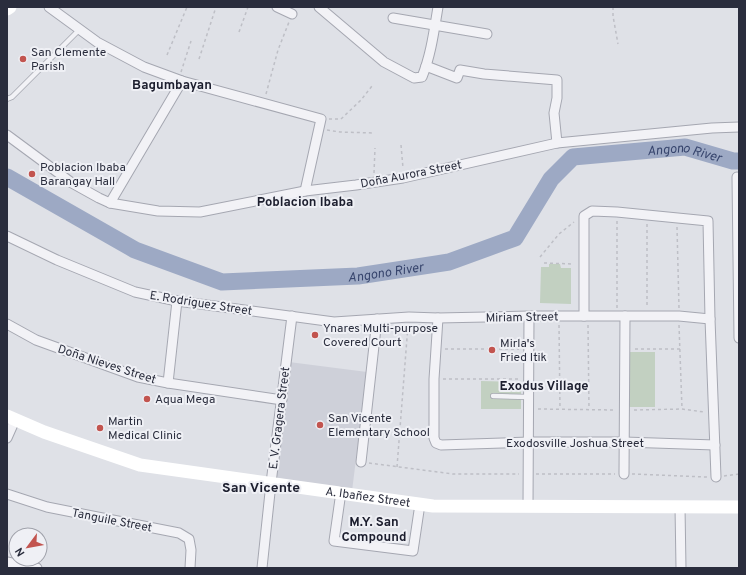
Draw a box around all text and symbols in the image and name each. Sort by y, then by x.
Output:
place label: San Clemente Parish [31,45,106,75]
marker: San Clemente Parish [18,54,28,64]
district label: Bagumbayan [132,78,212,94]
water label: Angono River [646,141,724,167]
street label: Doña Aurora Street [359,157,463,193]
place label: Poblacion Ibaba Barangay Hall [40,160,126,190]
marker: Poblacion Ibaba Barangay Hall [27,169,37,179]
district label: Poblacion Ibaba [257,195,353,211]
water label: Angono River [348,260,426,286]
street label: E. Rodriguez Street [149,288,253,320]
street label: Miriam Street [485,309,559,327]
place label: Ynares Multi-purpose Covered Court [323,321,438,351]
marker: Ynares Multi-purpose Covered Court [310,330,320,340]
place label: Mirla's Fried Itik [500,336,547,366]
street label: Doña Nieves Street [56,342,158,388]
marker: Mirla's Fried Itik [487,345,497,355]
street label: E. V. Gragera Street [266,366,294,470]
district label: Exodus Village [499,379,589,395]
place label: Aqua Mega [155,392,215,408]
marker: Aqua Mega [142,394,152,404]
place label: San Vicente Elementary School [328,411,430,441]
place label: Martin Medical Clinic [108,414,182,444]
marker: San Vicente Elementary School [315,420,325,430]
marker: Martin Medical Clinic [95,423,105,433]
street label: Exodosville Joshua Street [506,436,644,452]
district label: San Vicente [222,480,300,497]
street label: A. Ibañez Street [324,484,411,512]
street label: Tanguile Street [70,505,153,537]
district label: M.Y. San Compound [342,515,406,546]
north arrow [8,527,48,567]
text: N [12,545,28,559]

